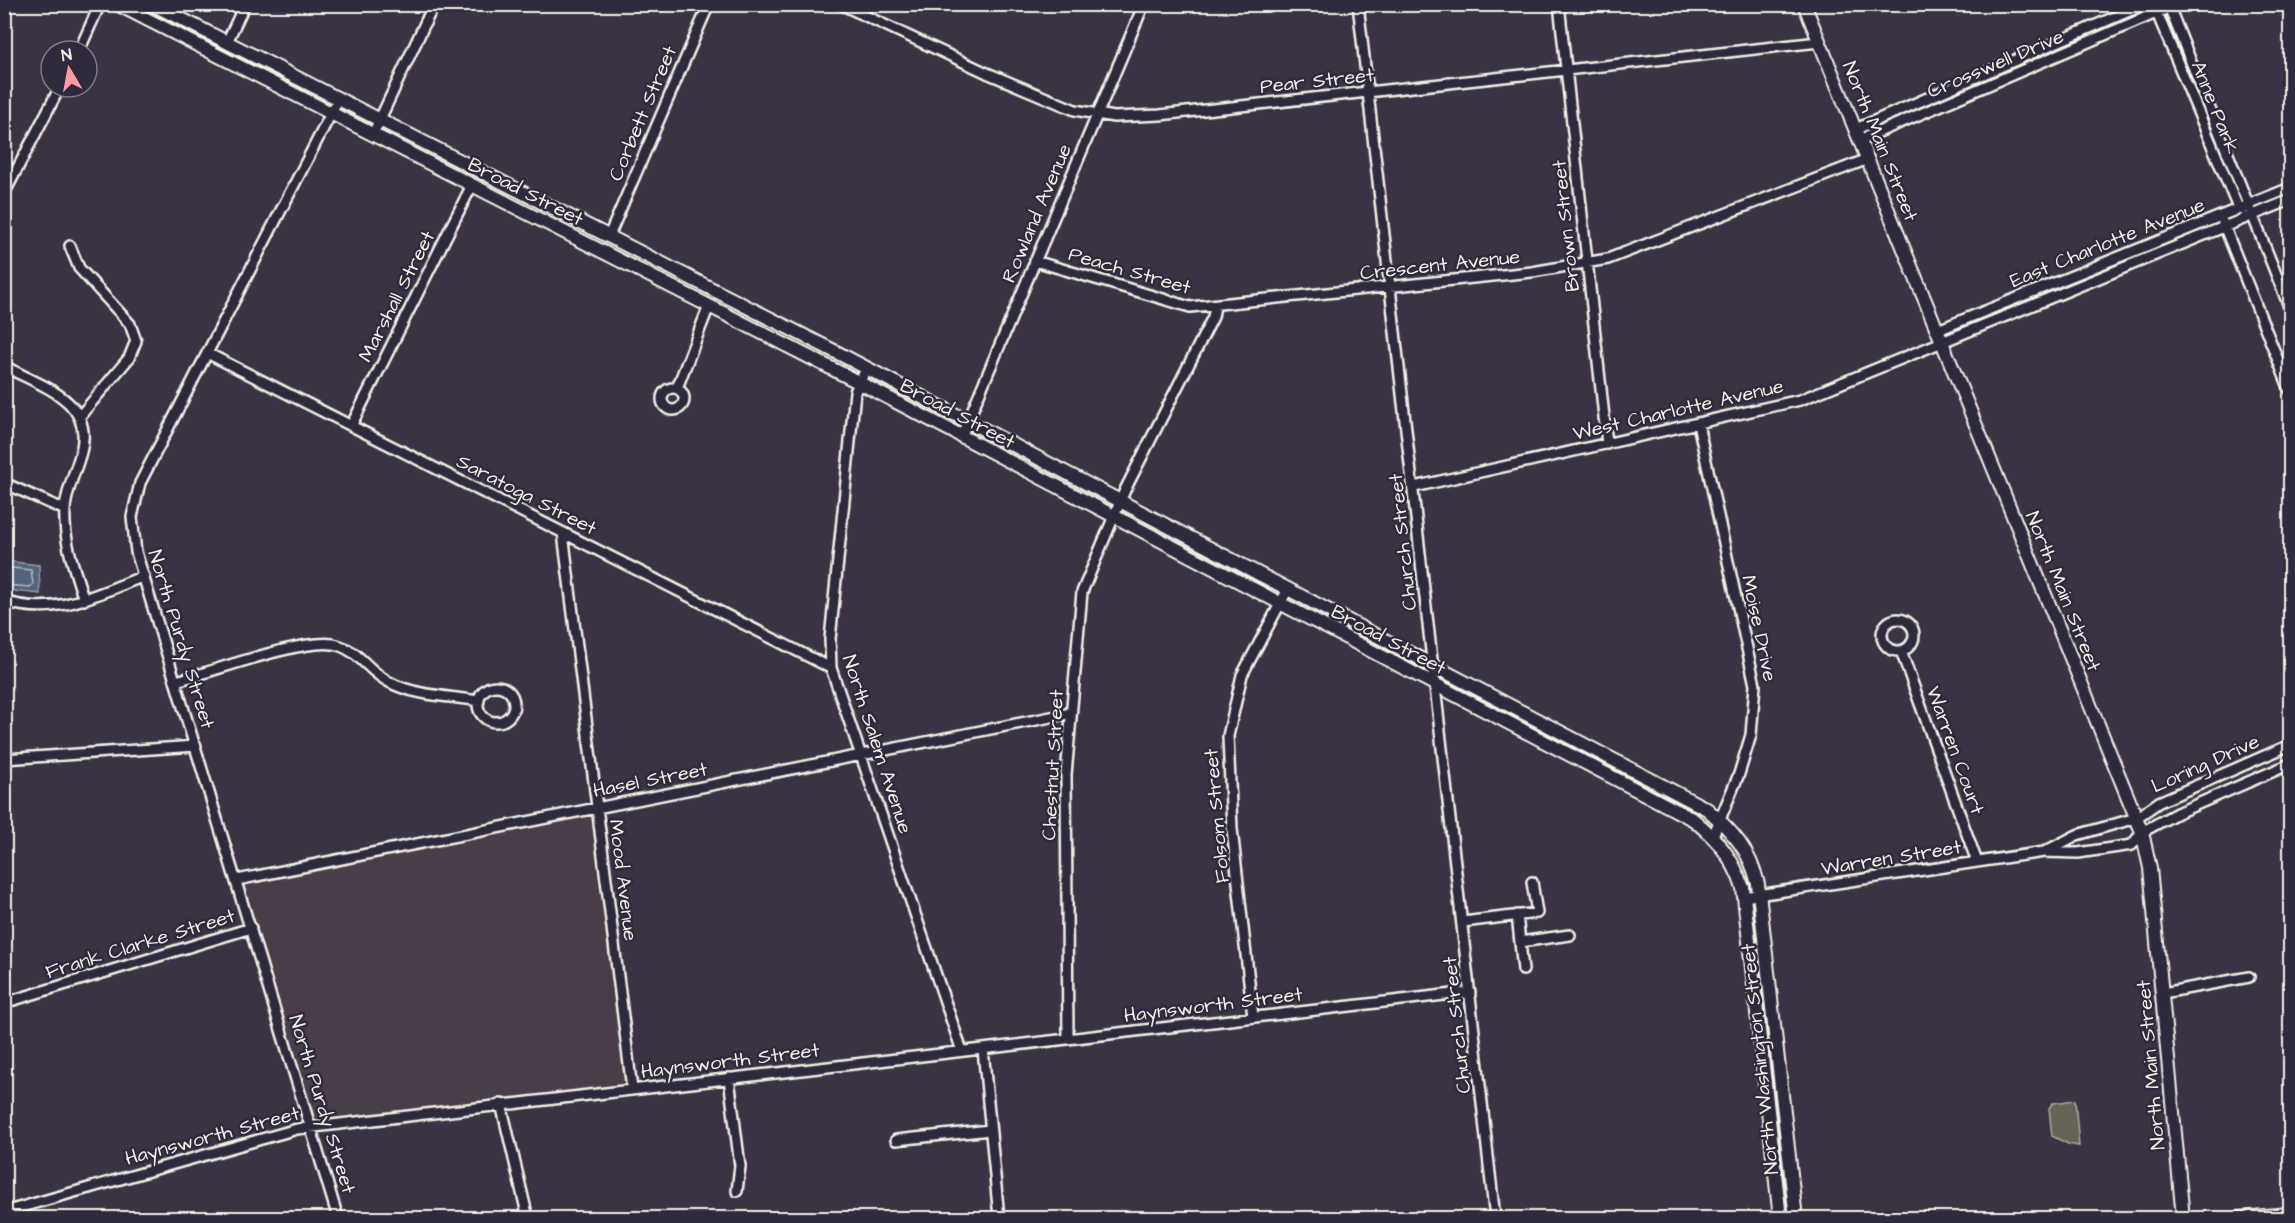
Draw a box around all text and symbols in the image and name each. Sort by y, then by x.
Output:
street label: Crosswell Drive [1923,22,2068,105]
north arrow [39,39,99,99]
street label: Corbett Street [602,41,684,185]
text: N [60,44,73,67]
street label: North Main Street [1835,57,1925,226]
street label: Anne Park [2184,57,2246,158]
street label: Pear Street [1259,61,1376,101]
street label: Rowland Avenue [995,140,1079,287]
street label: Broad Street [463,151,588,233]
street label: Brown Street [1545,159,1587,293]
street label: East Charlotte Avenue [2006,191,2209,295]
street label: Marshall Street [352,226,442,367]
street label: Peach Street [1065,240,1194,302]
street label: Crescent Avenue [1359,243,1522,287]
street label: Broad Street [895,372,1020,456]
street label: West Charlotte Avenue [1570,372,1786,448]
street label: Saratoga Street [451,448,601,543]
street label: Church Street [1382,472,1424,612]
street label: North Main Street [2018,507,2108,676]
street label: North Purdy Street [140,546,222,732]
street label: Moise Drive [1734,573,1784,684]
street label: Broad Street [1326,598,1451,682]
street label: North Salem Avenue [835,651,919,837]
street label: Warren Court [1919,682,1991,818]
street label: Chestnut Street [1035,689,1071,841]
street label: Loring Drive [2147,728,2265,801]
street label: Folsom Street [1197,748,1237,884]
street label: Hasel Street [591,755,710,805]
street label: Mood Avenue [602,818,644,943]
street label: Warren Street [1819,833,1963,883]
street label: Frank Clarke Street [42,902,238,986]
street label: North Washington Street [1734,942,1787,1176]
street label: Church Street [1436,955,1478,1095]
street label: North Main Street [2130,979,2172,1151]
street label: Haynsworth Street [1122,980,1304,1031]
street label: North Purdy Street [281,1011,363,1197]
street label: Haynsworth Street [639,1036,821,1087]
street label: Haynsworth Street [122,1099,303,1174]

